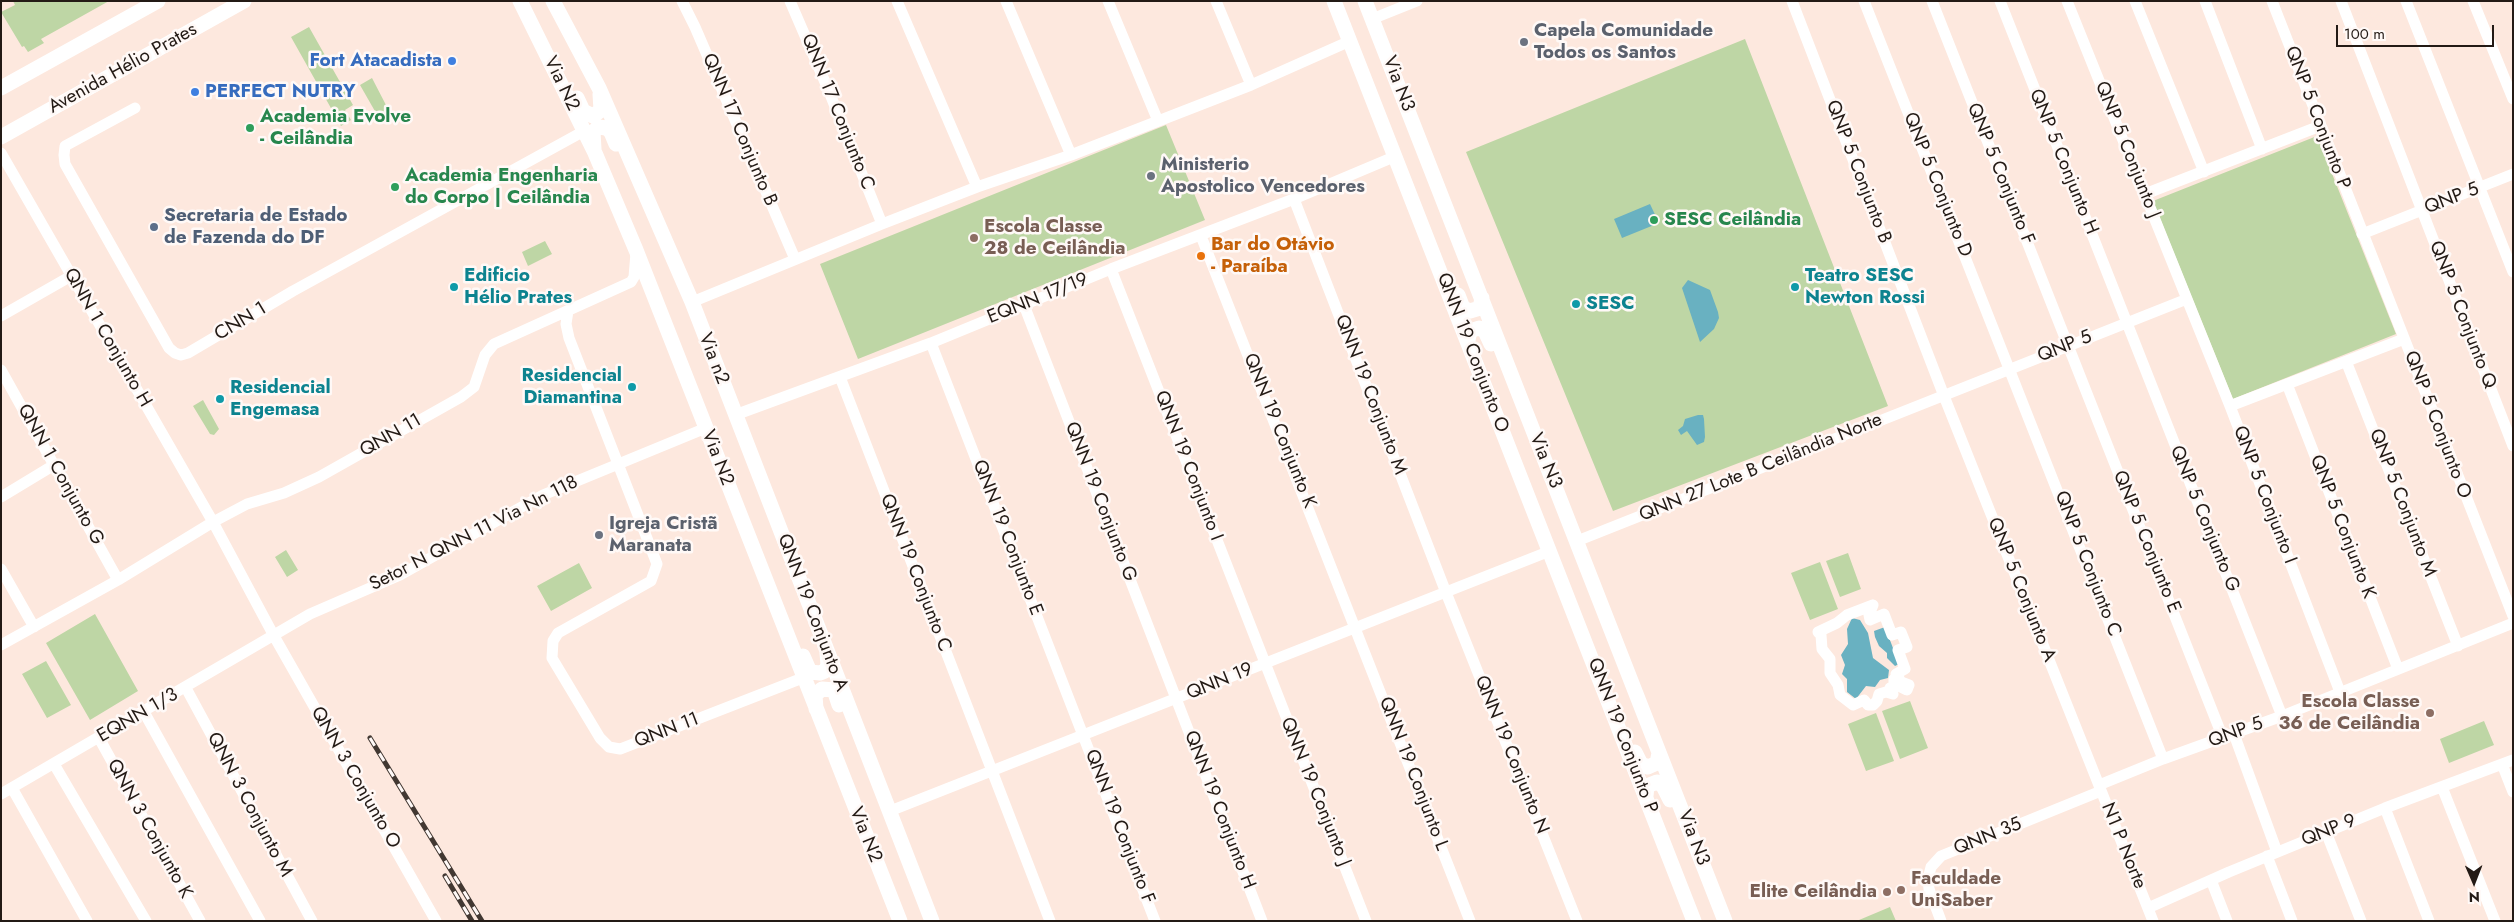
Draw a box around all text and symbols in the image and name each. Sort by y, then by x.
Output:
scale bar [2339,15,2496,47]
street label: Avenida Hélio Prates [45,19,201,119]
place label: Capela Comunidade Todos os Santos [1534,20,1713,64]
text: 100 m [2344,23,2385,45]
street label: QNN 17 Conjunto C [795,31,879,193]
marker: Capela Comunidade Todos os Santos [1518,36,1530,48]
street label: QNP 5 Conjunto P [2279,43,2355,193]
place label: Fort Atacadista [310,50,442,72]
street label: QNN 17 Conjunto B [697,50,781,210]
street label: Via N2 [538,53,584,115]
street label: Via N3 [1377,53,1419,115]
marker: Fort Atacadista [446,55,458,67]
street label: QNP 5 Conjunto J [2089,78,2165,222]
place label: PERFECT NUTRY [205,81,356,103]
marker: PERFECT NUTRY [189,86,201,98]
street label: QNP 5 Conjunto H [2023,86,2103,238]
street label: QNP 5 Conjunto B [1820,97,1896,247]
street label: QNP 5 Conjunto F [1961,100,2039,248]
place label: Academia Evolve - Ceilândia [260,106,411,150]
street label: QNP 5 Conjunto D [1898,109,1976,261]
marker: Academia Evolve - Ceilândia [244,122,256,134]
place label: Ministerio Apostolico Vencedores [1161,154,1365,198]
place label: Academia Engenharia do Corpo | Ceilândia [405,165,598,209]
marker: Ministerio Apostolico Vencedores [1145,170,1157,182]
street label: QNP 5 [2422,178,2482,220]
marker: Academia Engenharia do Corpo | Ceilândia [389,181,401,193]
place label: Secretaria de Estado de Fazenda do DF [164,205,347,249]
place label: SESC Ceilândia [1664,209,1801,231]
marker: SESC Ceilândia [1648,214,1660,226]
place label: Escola Classe 28 de Ceilândia [984,216,1125,260]
marker: Secretaria de Estado de Fazenda do DF [148,221,160,233]
marker: Escola Classe 28 de Ceilândia [968,232,980,244]
place label: Bar do Otávio - Paraíba [1211,234,1334,278]
street label: QNP 5 Conjunto Q [2423,238,2501,392]
marker: Bar do Otávio - Paraíba [1195,250,1207,262]
street label: QNN 1 Conjunto H [58,264,156,412]
place label: Edificio Hélio Prates [464,265,572,309]
place label: Teatro SESC Newton Rossi [1805,265,1925,309]
street label: EQNN 17/19 [984,268,1092,330]
street label: QNN 19 Conjunto O [1431,270,1513,436]
marker: Edificio Hélio Prates [448,281,460,293]
marker: Teatro SESC Newton Rossi [1789,281,1801,293]
place label: SESC [1586,293,1635,315]
street label: CNN 1 [211,298,271,346]
marker: SESC [1570,298,1582,310]
street label: QNN 19 Conjunto M [1329,312,1411,478]
street label: QNP 5 [2035,326,2095,368]
street label: Via n2 [693,330,733,388]
street label: QNP 5 Conjunto O [2398,348,2476,502]
street label: QNN 19 Conjunto K [1238,350,1320,512]
place label: Residencial Diamantina [521,365,622,409]
place label: Residencial Engemasa [230,377,331,421]
marker: Residencial Diamantina [626,381,638,393]
street label: QNN 19 Conjunto I [1149,388,1227,544]
marker: Residencial Engemasa [214,393,226,405]
street label: QNN 1 Conjunto G [12,400,108,550]
street label: QNN 11 [356,409,426,463]
street label: QNN 27 Lote B Ceilândia Norte [1636,409,1886,527]
street label: QNN 19 Conjunto G [1059,419,1141,585]
street label: QNP 5 Conjunto I [2227,423,2301,567]
street label: QNP 5 Conjunto M [2363,426,2441,580]
street label: Via N2 [696,427,738,489]
street label: Via N3 [1524,430,1566,492]
street label: QNP 5 Conjunto G [2164,443,2244,595]
street label: QNP 5 Conjunto K [2304,452,2380,602]
street label: QNN 19 Conjunto E [967,457,1047,619]
street label: QNP 5 Conjunto E [2107,468,2185,616]
street label: Setor N QNN 11 Via Nn 118 [366,471,582,597]
street label: QNP 5 Conjunto C [2049,488,2125,640]
street label: QNN 19 Conjunto C [874,491,956,655]
place label: Igreja Cristã Maranata [609,513,718,557]
street label: QNP 5 Conjunto A [1982,515,2060,665]
marker: Igreja Cristã Maranata [593,529,605,541]
street label: QNN 19 Conjunto A [772,531,852,695]
street label: QNN 19 Conjunto P [1582,655,1662,817]
street label: QNN 19 [1183,658,1257,706]
street label: QNN 19 Conjunto N [1469,672,1553,838]
street label: EQNN 1/3 [94,684,182,748]
place label: Escola Classe 36 de Ceilândia [2278,691,2420,735]
street label: QNN 19 Conjunto L [1373,694,1453,854]
street label: QNN 3 Conjunto O [305,703,405,853]
marker: Escola Classe 36 de Ceilândia [2424,707,2436,719]
street label: QNN 11 [632,708,702,754]
street label: QNP 5 [2206,713,2266,753]
street label: QNN 19 Conjunto J [1275,714,1355,870]
street label: QNN 19 Conjunto H [1178,728,1260,892]
street label: QNN 3 Conjunto M [201,729,297,881]
street label: QNN 19 Conjunto F [1079,747,1159,907]
street label: QNN 3 Conjunto K [101,755,197,903]
street label: N1 P Norte [2095,800,2151,892]
street label: Via N2 [844,804,886,866]
street label: Via N3 [1672,807,1714,869]
street label: QNP 9 [2298,810,2360,852]
street label: QNN 35 [1951,813,2025,861]
north arrow [2449,857,2499,907]
place label: Faculdade UniSaber [1911,868,2001,912]
place label: Elite Ceilândia [1749,881,1877,903]
marker: Faculdade UniSaber [1895,884,1907,896]
marker: Elite Ceilândia [1881,886,1893,898]
text: N [2469,887,2480,907]

